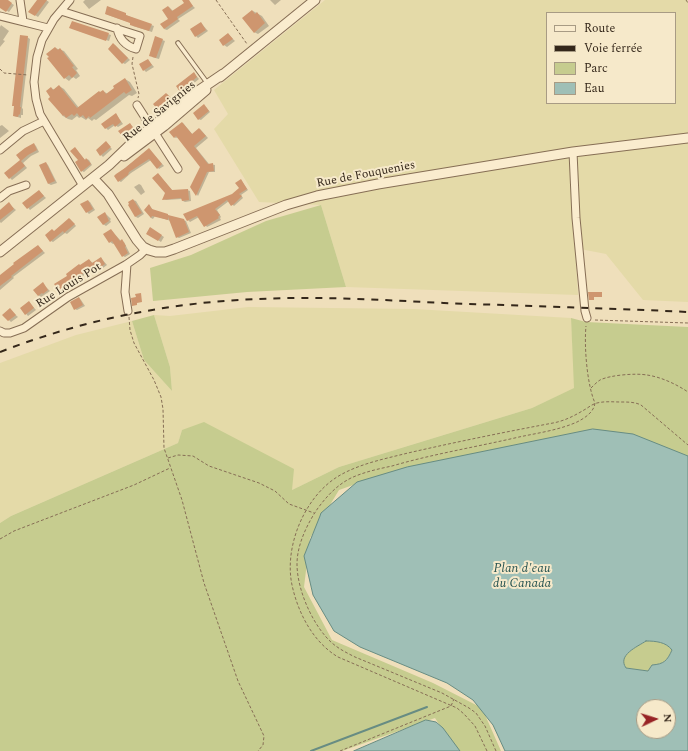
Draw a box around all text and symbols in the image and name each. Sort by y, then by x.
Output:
legend [546,12,676,104]
text: Route [584,19,615,38]
text: Voie ferrée [584,39,642,58]
text: Parc [584,59,608,78]
street label: Rue de Savignies [121,78,199,146]
text: Eau [584,79,604,98]
street label: Rue de Fouquenies [315,158,417,192]
street label: Rue Louis Pot [34,260,104,312]
water label: Plan d'eau du Canada [493,561,551,592]
north arrow [636,699,676,739]
text: N [659,713,676,723]

